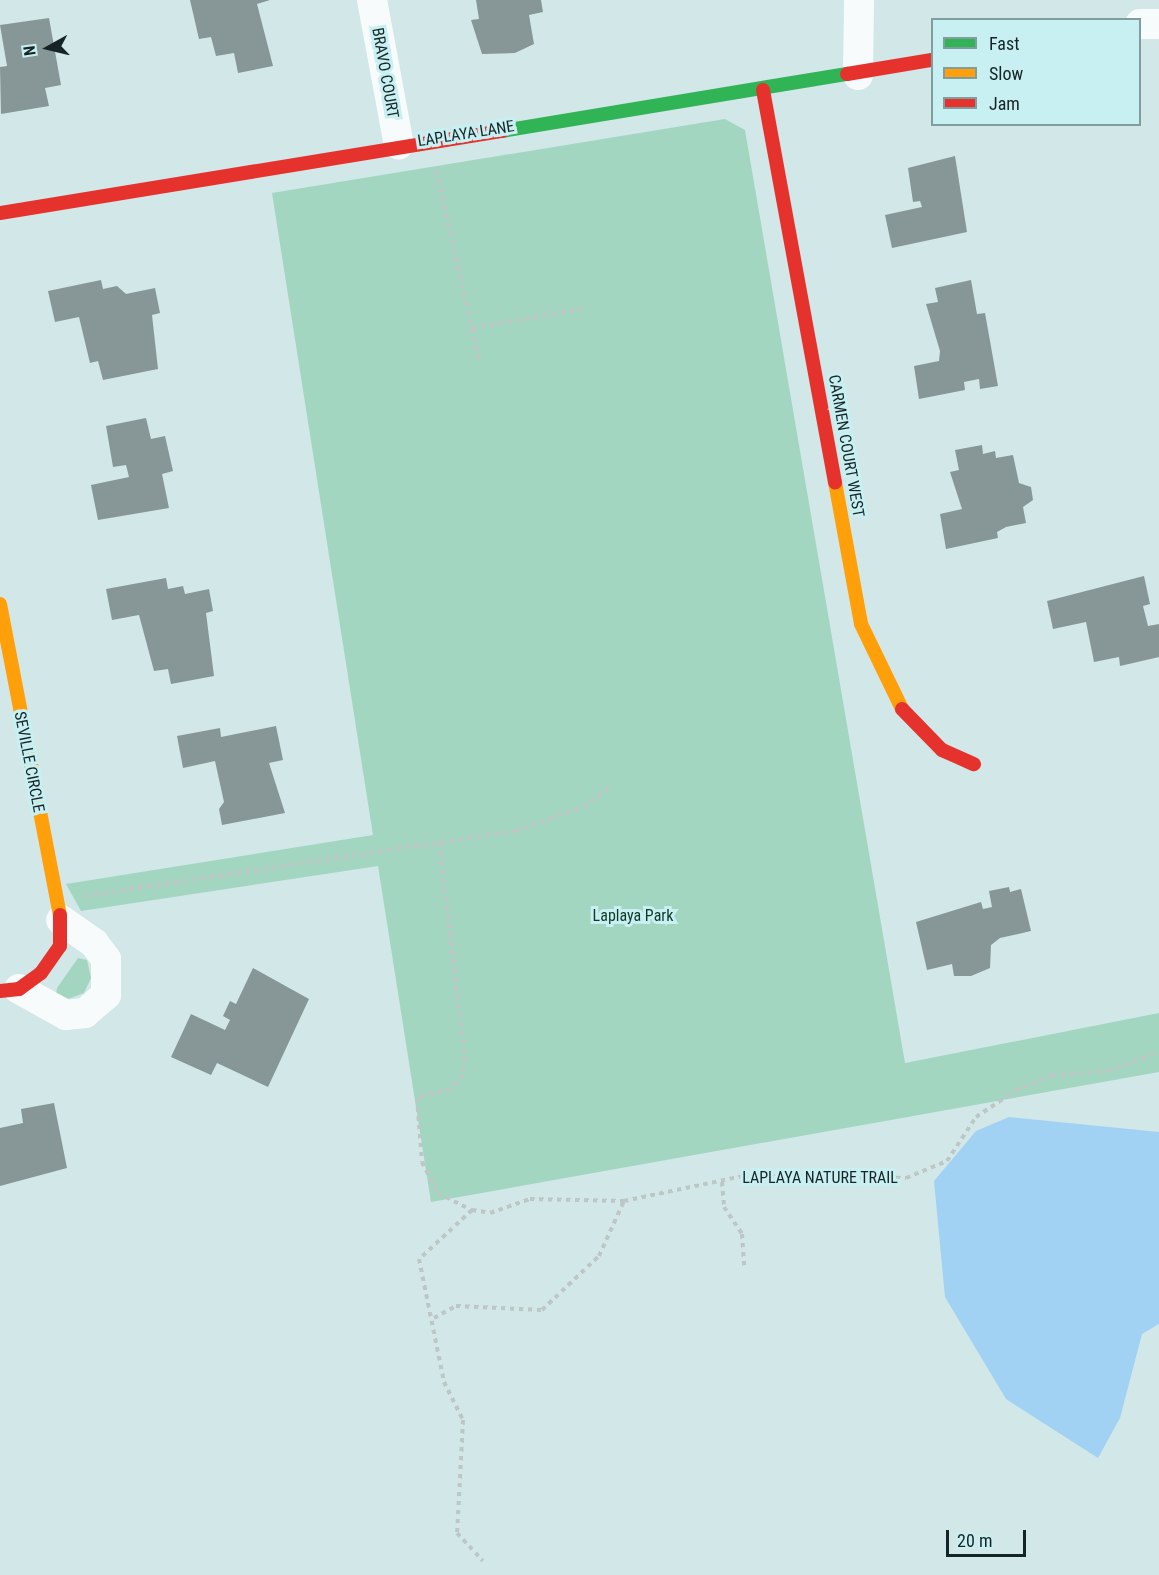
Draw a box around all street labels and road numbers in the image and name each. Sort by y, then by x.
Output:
street label: BRAVO COURT [368,26,402,120]
street label: LAPLAYA LANE [416,117,516,151]
street label: CARMEN COURT WEST [824,373,868,519]
street label: SEVILLE CIRCLE [10,710,48,814]
street label: LAPLAYA NATURE TRAIL [742,1168,898,1188]

